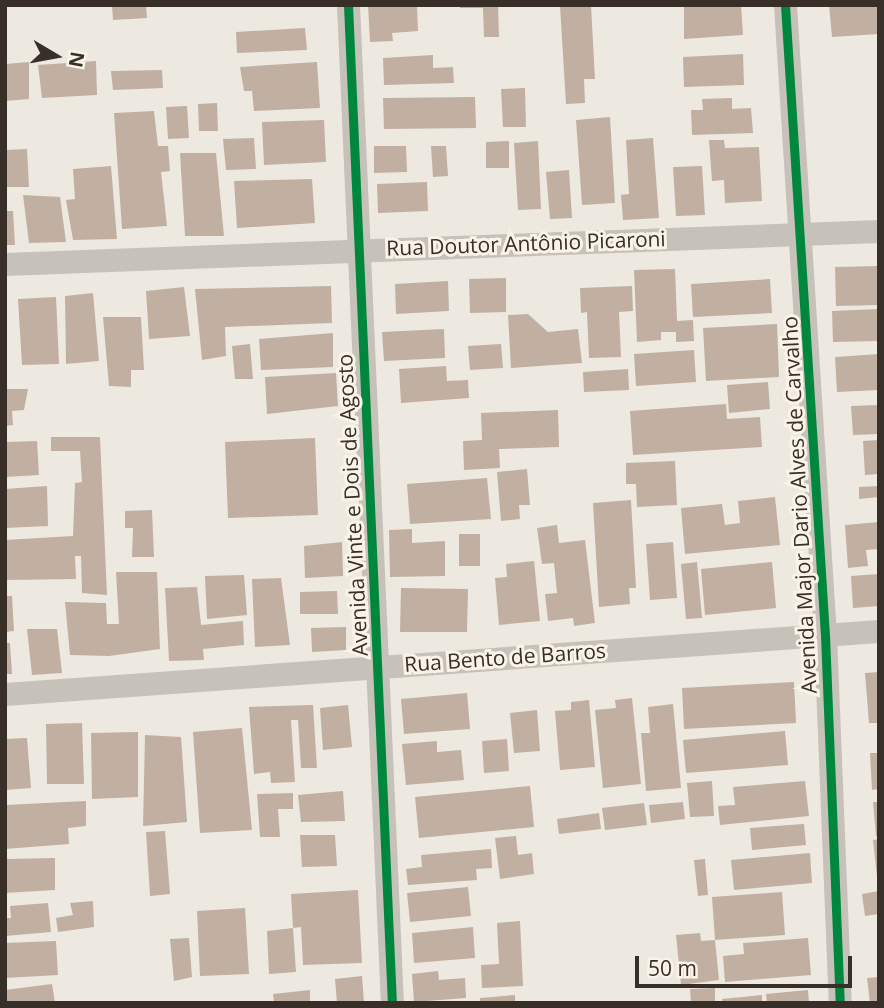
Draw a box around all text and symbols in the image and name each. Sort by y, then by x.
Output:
north arrow [21,21,91,91]
text: N [63,50,91,70]
street label: Rua Doutor Antônio Picaroni [386,226,666,260]
street label: Avenida Major Dario Alves de Carvalho [777,316,821,694]
street label: Avenida Vinte e Dois de Agosto [331,353,373,657]
street label: Rua Bento de Barros [403,637,607,677]
scale bar [639,942,856,986]
text: 50 m [648,954,697,982]

